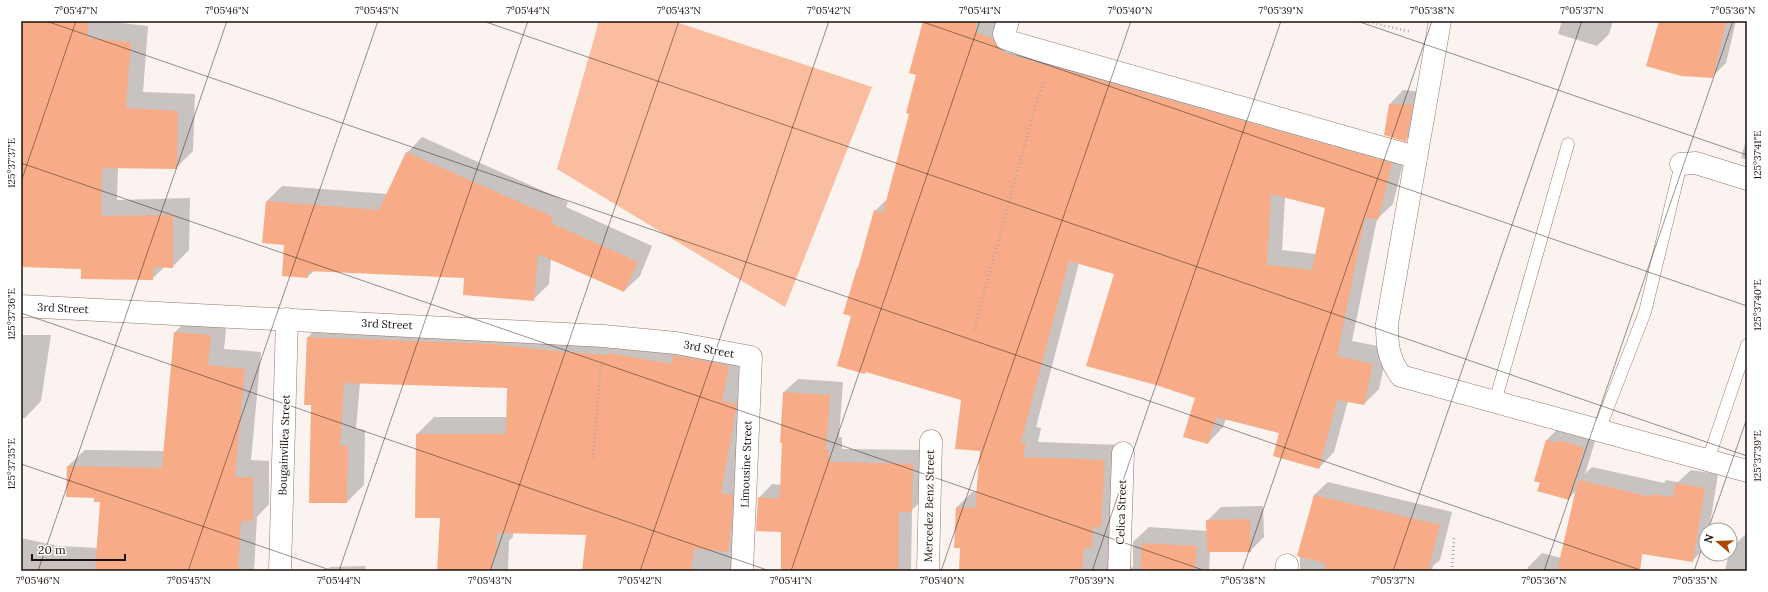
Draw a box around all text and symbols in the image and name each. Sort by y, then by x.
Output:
text: 7°05'47"N [54,4,98,17]
text: 7°05'46"N [205,4,249,17]
text: 7°05'45"N [355,4,399,17]
text: 7°05'44"N [506,4,550,17]
text: 7°05'43"N [657,4,701,17]
text: 7°05'42"N [807,4,851,17]
text: 7°05'41"N [959,4,1001,17]
text: 7°05'40"N [1108,4,1153,17]
text: 7°05'39"N [1259,4,1304,17]
text: 7°05'38"N [1410,4,1455,17]
text: 7°05'37"N [1560,4,1604,17]
text: 7°05'36"N [1711,4,1756,17]
text: 125°37'41"E [1751,131,1764,179]
text: 125°37'37"E [5,138,18,188]
text: 125°37'40"E [1751,279,1764,331]
text: 125°37'36"E [5,288,18,340]
street label: 3rd Street [37,300,90,316]
street label: 3rd Street [361,316,414,332]
street label: 3rd Street [682,337,736,361]
street label: Bougainvillea Street [275,393,293,496]
street label: Limousine Street [737,419,755,508]
text: 125°37'39"E [1751,430,1764,482]
text: 125°37'35"E [5,438,18,490]
street label: Mercedez Benz Street [921,449,937,562]
street label: Celica Street [1113,478,1129,545]
north arrow [1698,522,1738,562]
text: N [1701,532,1717,545]
scale bar [32,536,125,562]
text: 20 m [38,542,66,557]
text: 7°05'46"N [16,574,60,587]
text: 7°05'45"N [167,574,211,587]
text: 7°05'44"N [317,574,361,587]
text: 7°05'43"N [468,574,512,587]
text: 7°05'42"N [618,574,662,587]
text: 7°05'41"N [770,574,812,587]
text: 7°05'40"N [920,574,965,587]
text: 7°05'39"N [1070,574,1115,587]
text: 7°05'38"N [1221,574,1266,587]
text: 7°05'37"N [1371,574,1415,587]
text: 7°05'36"N [1522,574,1567,587]
text: 7°05'35"N [1673,574,1718,587]

